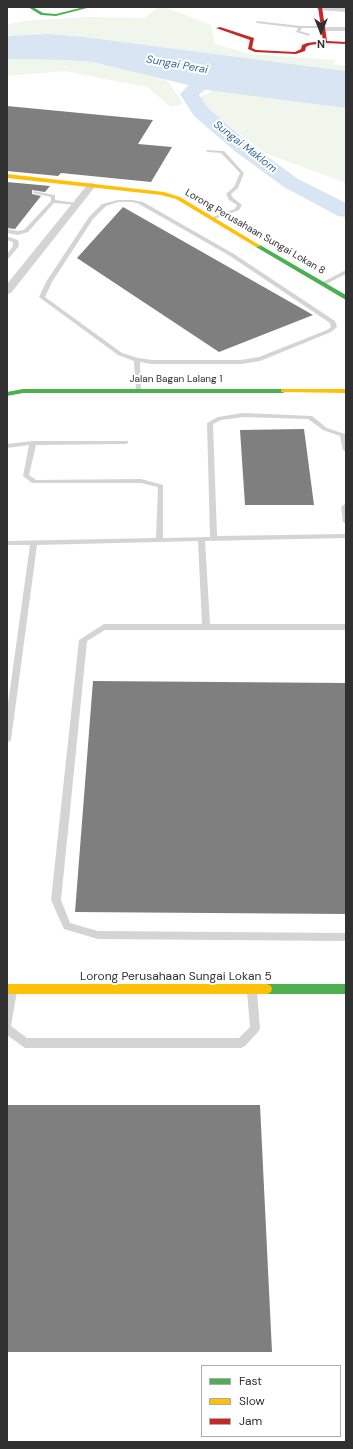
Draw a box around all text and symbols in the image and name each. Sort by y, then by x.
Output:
north arrow [301,12,341,52]
text: N [317,37,325,51]
water label: Sungai Perai [145,53,209,77]
water label: Sungai Maklom [211,118,279,176]
street label: Lorong Perusahaan Sungai Lokan 8 [183,187,327,277]
street label: Jalan Bagan Lalang 1 [130,373,222,385]
street label: Lorong Perusahaan Sungai Lokan 5 [80,970,272,984]
legend [201,1365,341,1437]
text: Fast [239,1373,262,1389]
text: Slow [239,1393,265,1409]
text: Jam [239,1413,262,1429]

